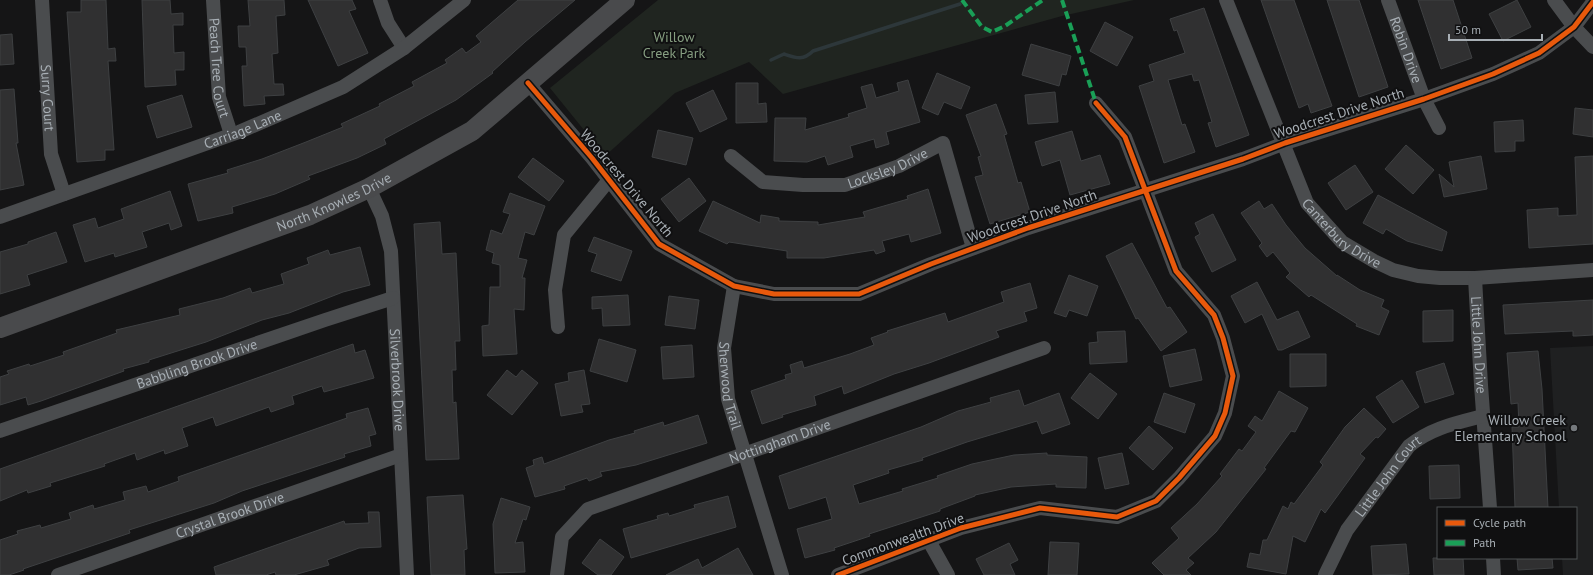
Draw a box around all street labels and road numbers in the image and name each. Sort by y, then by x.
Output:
street label: Robin Drive [1386,14,1426,85]
street label: Peach Tree Court [205,17,234,120]
street label: Surry Court [37,64,59,132]
street label: Woodcrest Drive North [1272,83,1406,143]
street label: Carriage Lane [201,106,284,153]
street label: Woodcrest Drive North [576,125,678,241]
street label: Locksley Drive [845,144,931,192]
street label: North Knowles Drive [274,168,395,235]
street label: Woodcrest Drive North [965,185,1099,247]
street label: Canterbury Drive [1298,194,1384,272]
street label: Little John Drive [1467,296,1491,394]
street label: Silverbrook Drive [386,328,409,432]
street label: Babbling Brook Drive [134,335,260,393]
street label: Sherwood Trail [715,340,746,432]
street label: Nottingham Drive [727,415,833,467]
street label: Little John Court [1351,431,1425,520]
street label: Crystal Brook Drive [173,488,287,542]
street label: Commonwealth Drive [839,509,967,569]

